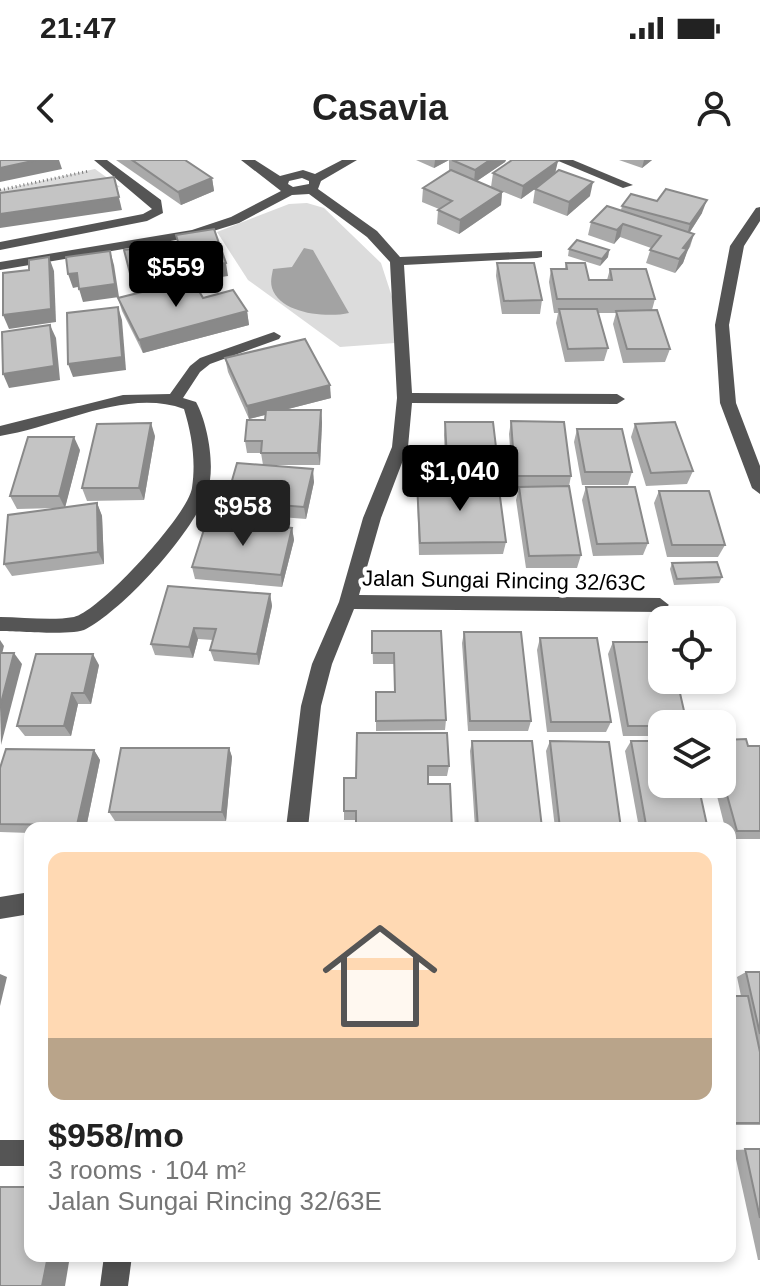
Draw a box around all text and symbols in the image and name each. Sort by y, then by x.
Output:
text: 21:47 [40,11,117,44]
icon: back [24,86,68,130]
icon: person [692,86,736,130]
text: Casavia [312,87,448,128]
pin: $559 [129,241,223,309]
text: $559 [147,252,205,282]
pin: $1,040 [395,445,525,513]
text: $1,040 [420,456,500,486]
pin: $958 [196,480,290,548]
text: $958 [214,491,272,521]
street label: Jalan Sungai Rincing 32/63C [362,566,646,595]
map controls [648,606,736,798]
button: locate [648,606,736,694]
button: layers [648,710,736,798]
icon: home [308,904,452,1048]
text: $958/mo [48,1116,184,1154]
text: 3 rooms · 104 m² [48,1155,246,1185]
text: Jalan Sungai Rincing 32/63E [48,1186,382,1216]

